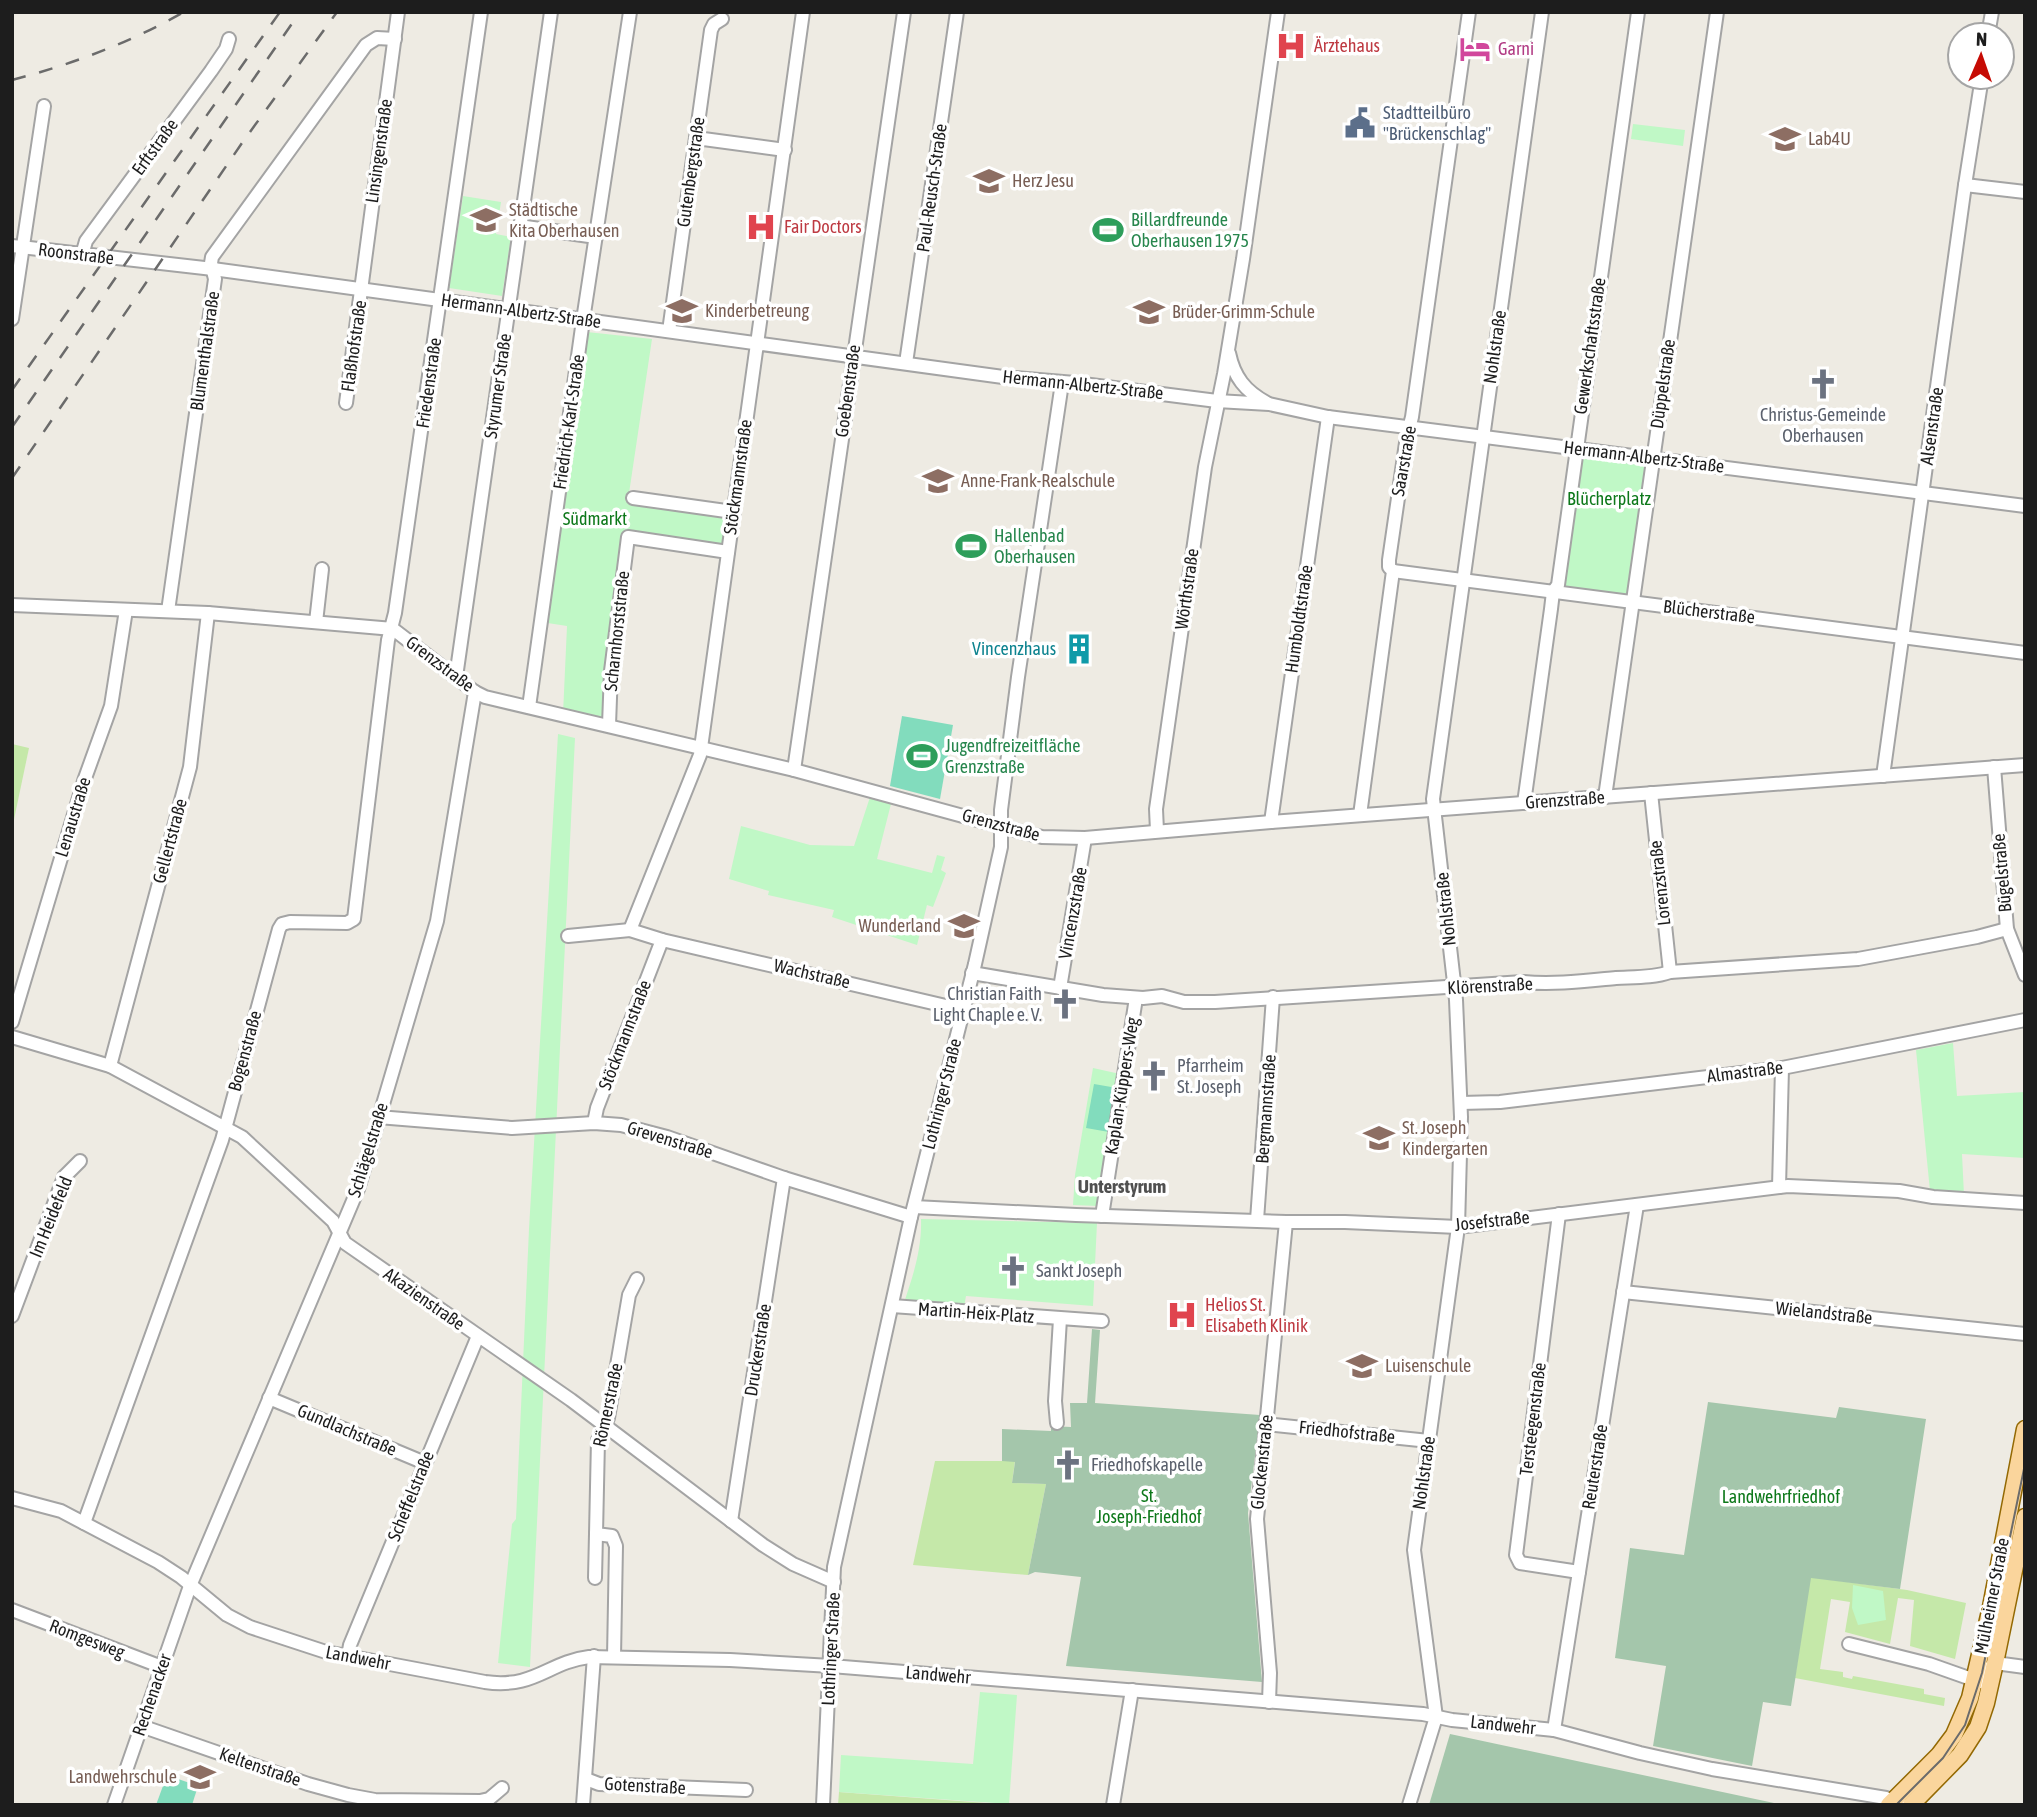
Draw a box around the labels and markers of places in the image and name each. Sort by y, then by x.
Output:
hospital icon: Ärztehaus [1274,29,1308,63]
hotel icon: Garni [1458,32,1492,66]
place label: Ärztehaus [1314,35,1380,56]
place label: Garni [1498,38,1534,59]
place label: Stadtteilbüro "Brückenschlag" [1383,102,1491,144]
public building icon: Stadtteilbüro "Brückenschlag" [1343,106,1377,140]
school or university icon: Lab4U [1768,122,1802,156]
place label: Lab4U [1808,128,1851,149]
school or university icon: Herz Jesu [972,164,1006,198]
place label: Herz Jesu [1012,170,1074,191]
place label: Städtische Kita Oberhausen [509,199,620,241]
school or university icon: Städtische Kita Oberhausen [469,203,503,237]
place label: Billardfreunde Oberhausen 1975 [1131,209,1249,251]
hospital icon: Fair Doctors [744,210,778,244]
sports icon: Billardfreunde Oberhausen 1975 [1091,213,1125,247]
place label: Fair Doctors [784,216,862,237]
school or university icon: Kinderbetreung [665,294,699,328]
school or university icon: Brüder-Grimm-Schule [1132,295,1166,329]
place label: Kinderbetreung [705,300,809,321]
place label: Brüder-Grimm-Schule [1172,301,1315,322]
church icon: Christus-Gemeinde Oberhausen [1806,367,1840,401]
place label: Christus-Gemeinde Oberhausen [1760,404,1886,446]
school or university icon: Anne-Frank-Realschule [921,464,955,498]
place label: Anne-Frank-Realschule [961,470,1115,491]
place label: Hallenbad Oberhausen [994,525,1076,567]
sports icon: Hallenbad Oberhausen [954,529,988,563]
building icon: Vincenzhaus [1062,632,1096,666]
place label: Vincenzhaus [972,638,1056,659]
place label: Jugendfreizeitfläche Grenzstraße [945,735,1080,777]
sports icon: Jugendfreizeitfläche Grenzstraße [905,739,939,773]
school or university icon: Wunderland [947,909,981,943]
place label: Wunderland [858,915,941,936]
place label: Christian Faith Light Chaple e. V. [933,983,1042,1025]
church icon: Christian Faith Light Chaple e. V. [1048,987,1082,1021]
place label: Pfarrheim St. Joseph [1177,1055,1244,1097]
church icon: Pfarrheim St. Joseph [1137,1059,1171,1093]
place label: St. Joseph Kindergarten [1402,1117,1488,1159]
school or university icon: St. Joseph Kindergarten [1362,1121,1396,1155]
church icon: Sankt Joseph [996,1254,1030,1288]
place label: Sankt Joseph [1036,1260,1122,1281]
place label: Helios St. Elisabeth Klinik [1205,1294,1308,1336]
hospital icon: Helios St. Elisabeth Klinik [1165,1298,1199,1332]
school or university icon: Luisenschule [1345,1349,1379,1383]
place label: Luisenschule [1385,1355,1471,1376]
church icon: Friedhofskapelle [1051,1448,1085,1482]
place label: Friedhofskapelle [1091,1454,1203,1475]
school or university icon: Landwehrschule [183,1760,217,1794]
place label: Landwehrschule [68,1766,177,1787]

